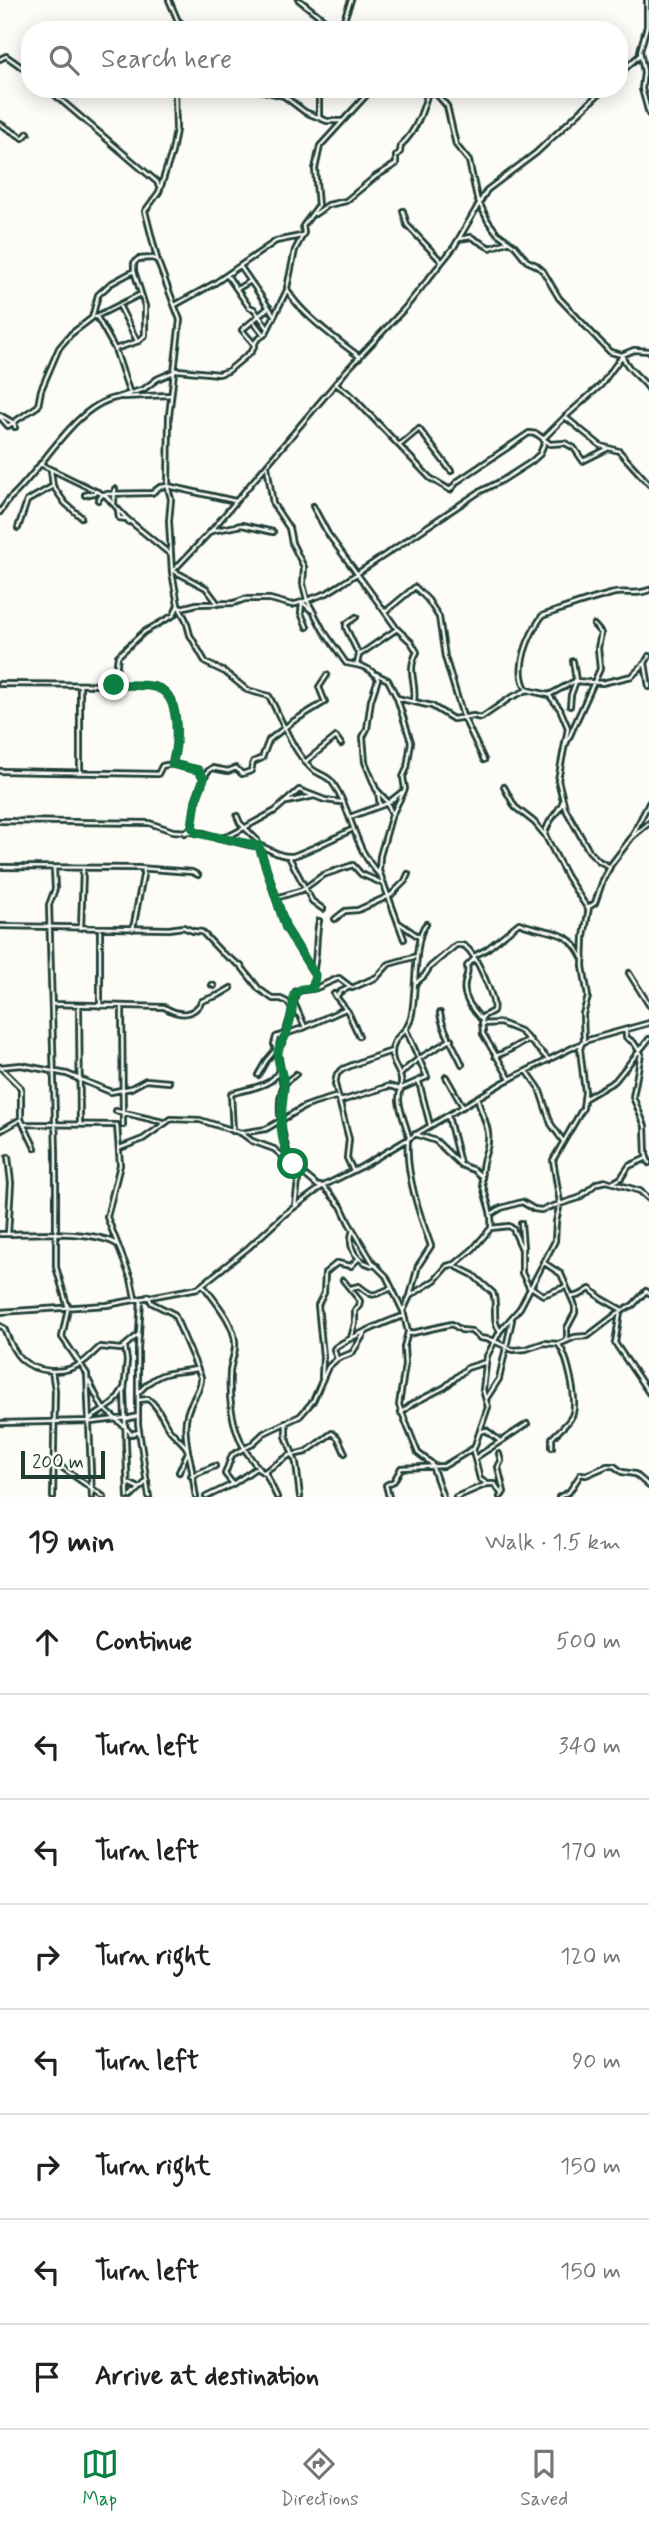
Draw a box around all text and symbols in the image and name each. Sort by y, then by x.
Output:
search box [21,21,628,98]
icon: search [45,41,83,79]
text: Search here [101,43,232,77]
route end [98,669,129,700]
route start [277,1148,308,1179]
scale bar [21,1448,105,1480]
text: 200 m [32,1450,84,1475]
text: 19 min [28,1523,115,1562]
text: Walk · 1.5 km [485,1528,621,1558]
icon: ahead [28,1623,66,1661]
text: Continue [95,1625,192,1659]
text: 500 m [556,1627,621,1657]
icon: left [28,1728,66,1766]
text: Turn left [95,1730,199,1764]
text: 340 m [558,1732,621,1762]
icon: left [28,1833,66,1871]
text: Turn left [95,1835,199,1869]
text: 170 m [561,1837,621,1867]
icon: right [28,1938,66,1976]
text: Turn right [95,1940,211,1974]
text: 120 m [560,1942,621,1972]
icon: left [28,2043,66,2081]
text: Turn left [95,2045,199,2079]
text: 90 m [572,2047,621,2077]
icon: right [28,2148,66,2186]
text: Turn right [95,2150,211,2184]
text: 150 m [560,2152,621,2182]
icon: left [28,2253,66,2291]
text: Turn left [95,2255,199,2289]
text: 150 m [560,2257,621,2287]
icon: arrive [28,2358,66,2396]
text: Arrive at destination [95,2360,319,2394]
tab: Map [81,2445,119,2512]
tab: Directions [280,2445,359,2512]
tab: Saved [520,2445,568,2512]

